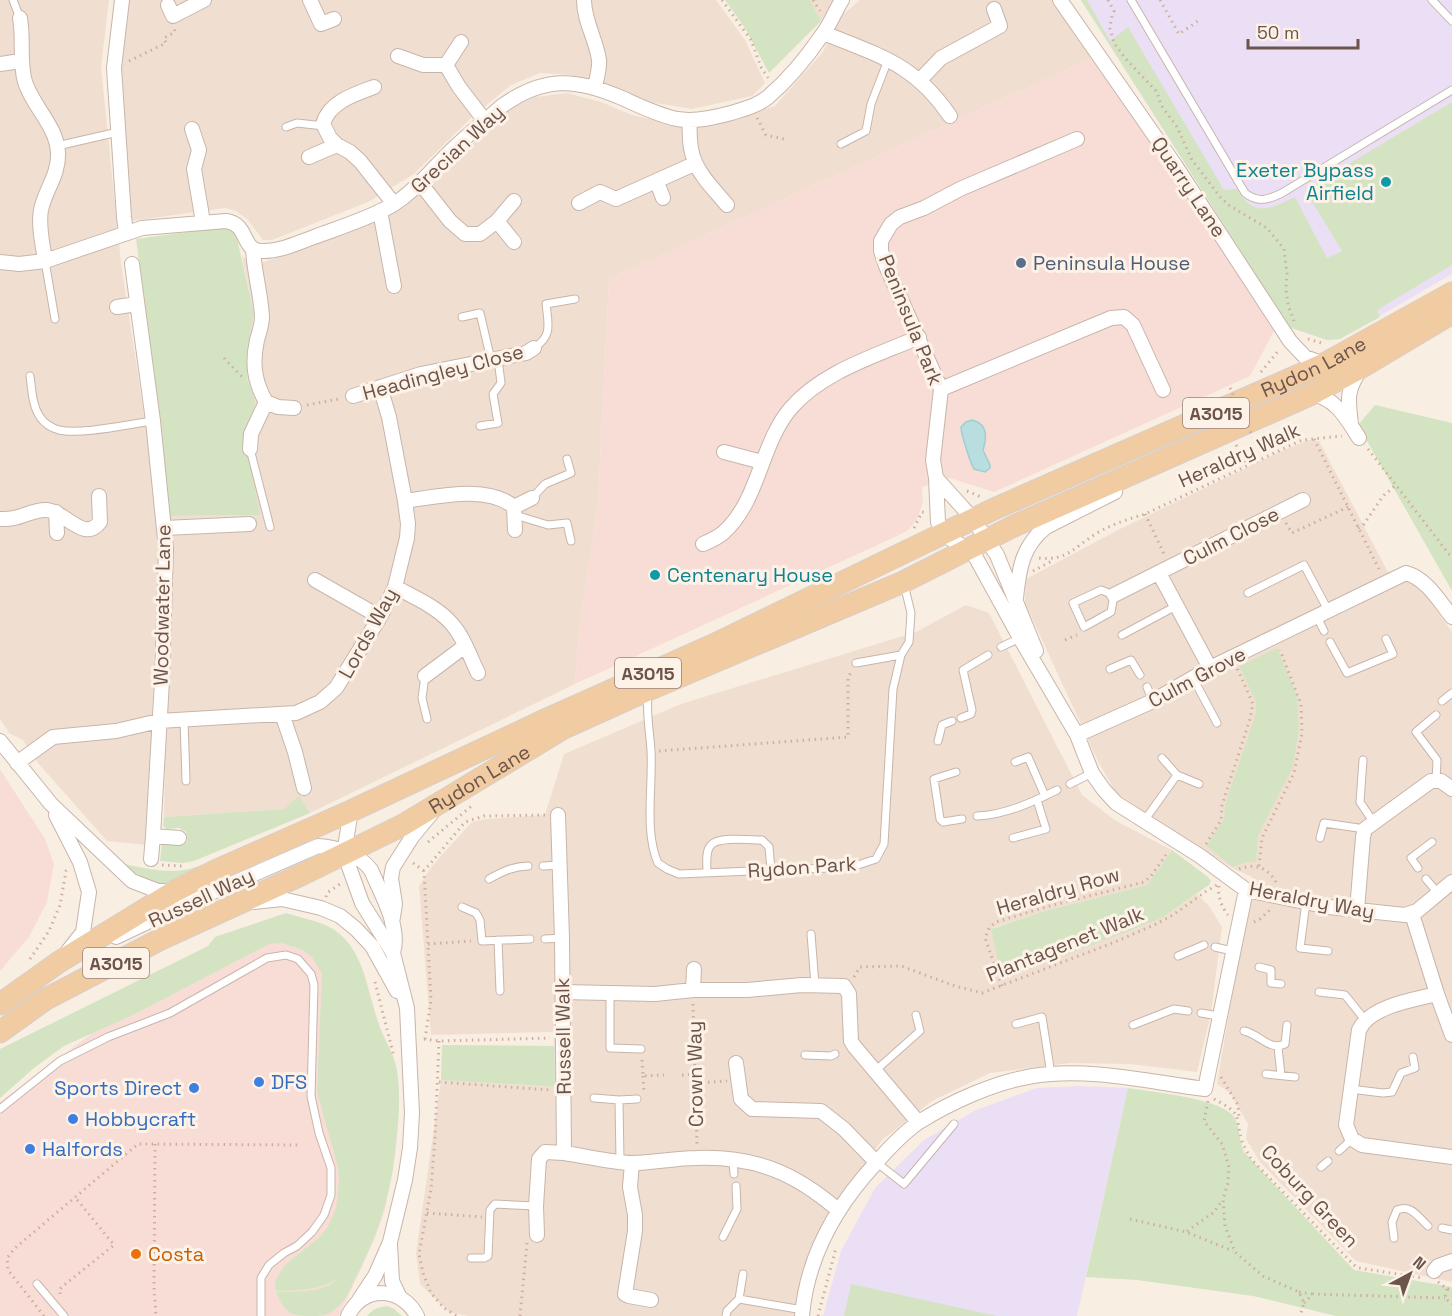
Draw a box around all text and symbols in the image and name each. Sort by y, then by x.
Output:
scale bar [1248,12,1358,50]
text: 50 m [1257,21,1299,44]
street label: Grecian Way [405,99,509,199]
street label: Quarry Lane [1146,132,1232,242]
place label: Exeter Bypass Airfield [1236,157,1374,206]
marker: Exeter Bypass Airfield [1379,175,1393,189]
place label: Peninsula House [1033,250,1190,276]
street label: Peninsula Park [873,251,949,389]
marker: Peninsula House [1014,256,1028,270]
street label: Rydon Lane [1257,330,1371,403]
street label: Headingley Close [360,338,526,406]
road number: A3015 [1183,398,1249,428]
street label: Heraldry Walk [1174,416,1304,493]
street label: Culm Close [1178,501,1284,571]
street label: Woodwater Lane [148,524,176,686]
place label: Centenary House [667,562,833,588]
marker: Centenary House [648,568,662,582]
street label: Lords Way [332,583,404,683]
street label: Culm Grove [1144,640,1250,714]
road number: A3015 [615,658,681,688]
street label: Rydon Lane [424,738,535,820]
street label: Rydon Park [747,850,858,884]
street label: Heraldry Row [993,861,1123,921]
street label: Russell Way [144,862,258,934]
street label: Heraldry Way [1247,875,1377,925]
street label: Plantagenet Walk [982,900,1148,987]
road number: A3015 [83,948,149,978]
street label: Russell Walk [549,977,577,1095]
street label: Crown Way [681,1021,709,1127]
place label: DFS [271,1069,307,1095]
place label: Sports Direct [54,1075,182,1101]
marker: DFS [252,1075,266,1089]
marker: Sports Direct [187,1081,201,1095]
place label: Hobbycraft [85,1106,196,1132]
marker: Hobbycraft [66,1112,80,1126]
place label: Halfords [42,1136,123,1162]
street label: Coburg Green [1256,1139,1364,1253]
marker: Halfords [23,1142,37,1156]
place label: Costa [148,1241,204,1267]
north arrow [1380,1244,1440,1304]
marker: Costa [129,1247,143,1261]
text: N [1409,1252,1430,1275]

